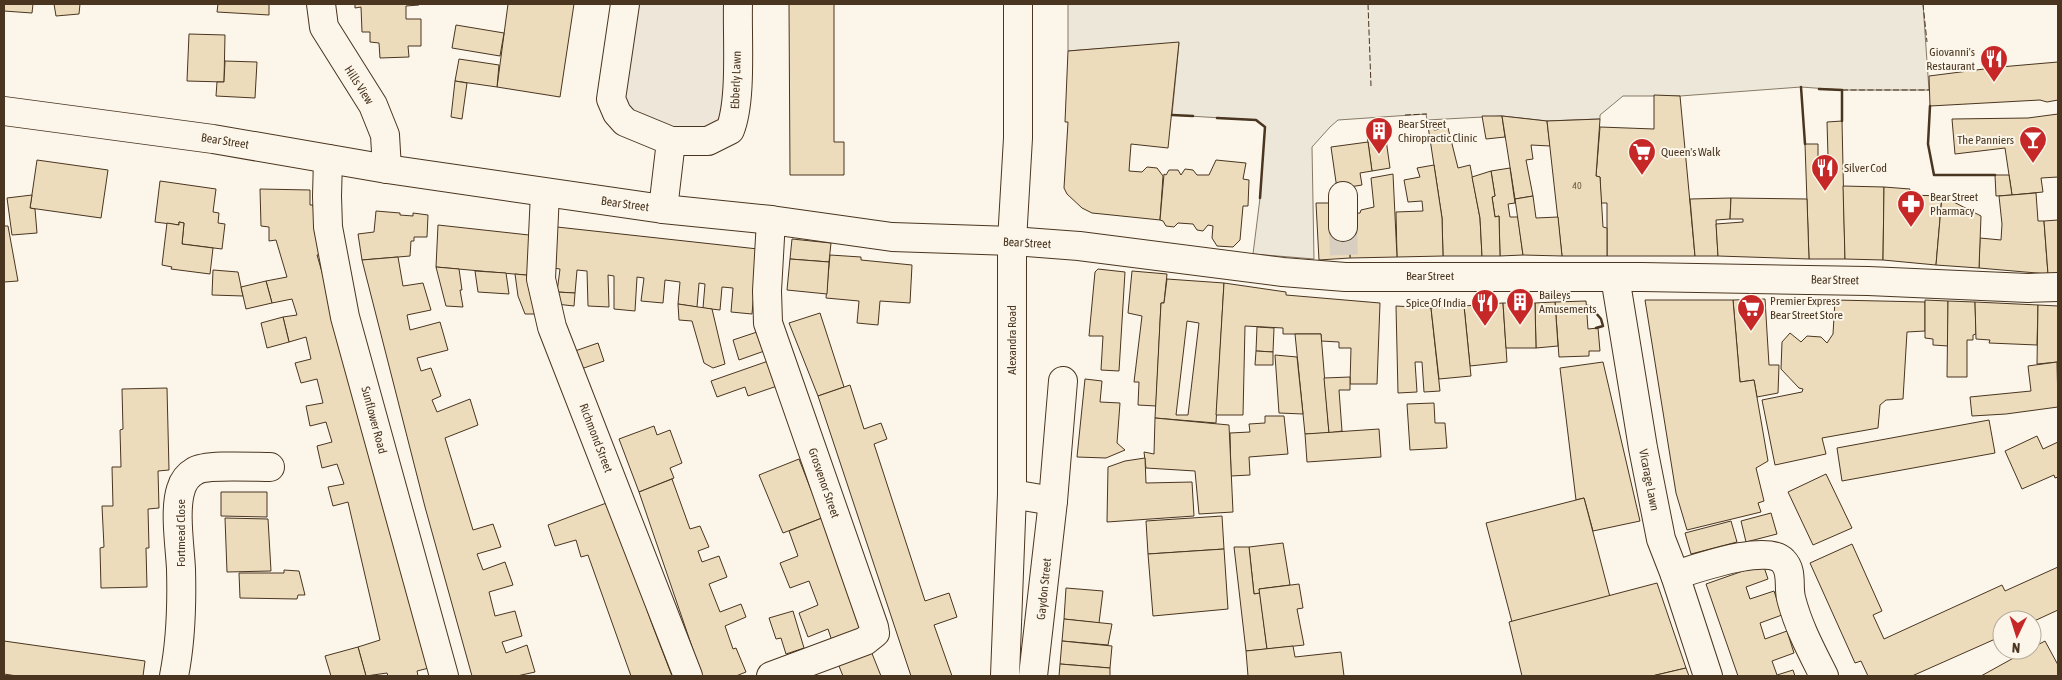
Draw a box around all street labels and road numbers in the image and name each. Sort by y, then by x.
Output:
street label: Ebberly Lawn [728,51,744,109]
street label: Hills View [341,63,377,107]
street label: Bear Street [200,130,250,152]
street label: Bear Street [600,194,650,214]
street label: Bear Street [1003,235,1052,251]
street label: Bear Street [1406,269,1455,283]
street label: Bear Street [1811,273,1860,287]
street label: Alexandra Road [1005,305,1019,375]
street label: Sunflower Road [358,385,390,455]
street label: Richmond Street [576,402,616,475]
street label: Grosvenor Street [805,446,843,520]
street label: Vicarage Lawn [1636,448,1662,512]
street label: Fortmead Close [174,499,188,567]
street label: Gaydon Street [1034,557,1054,621]

